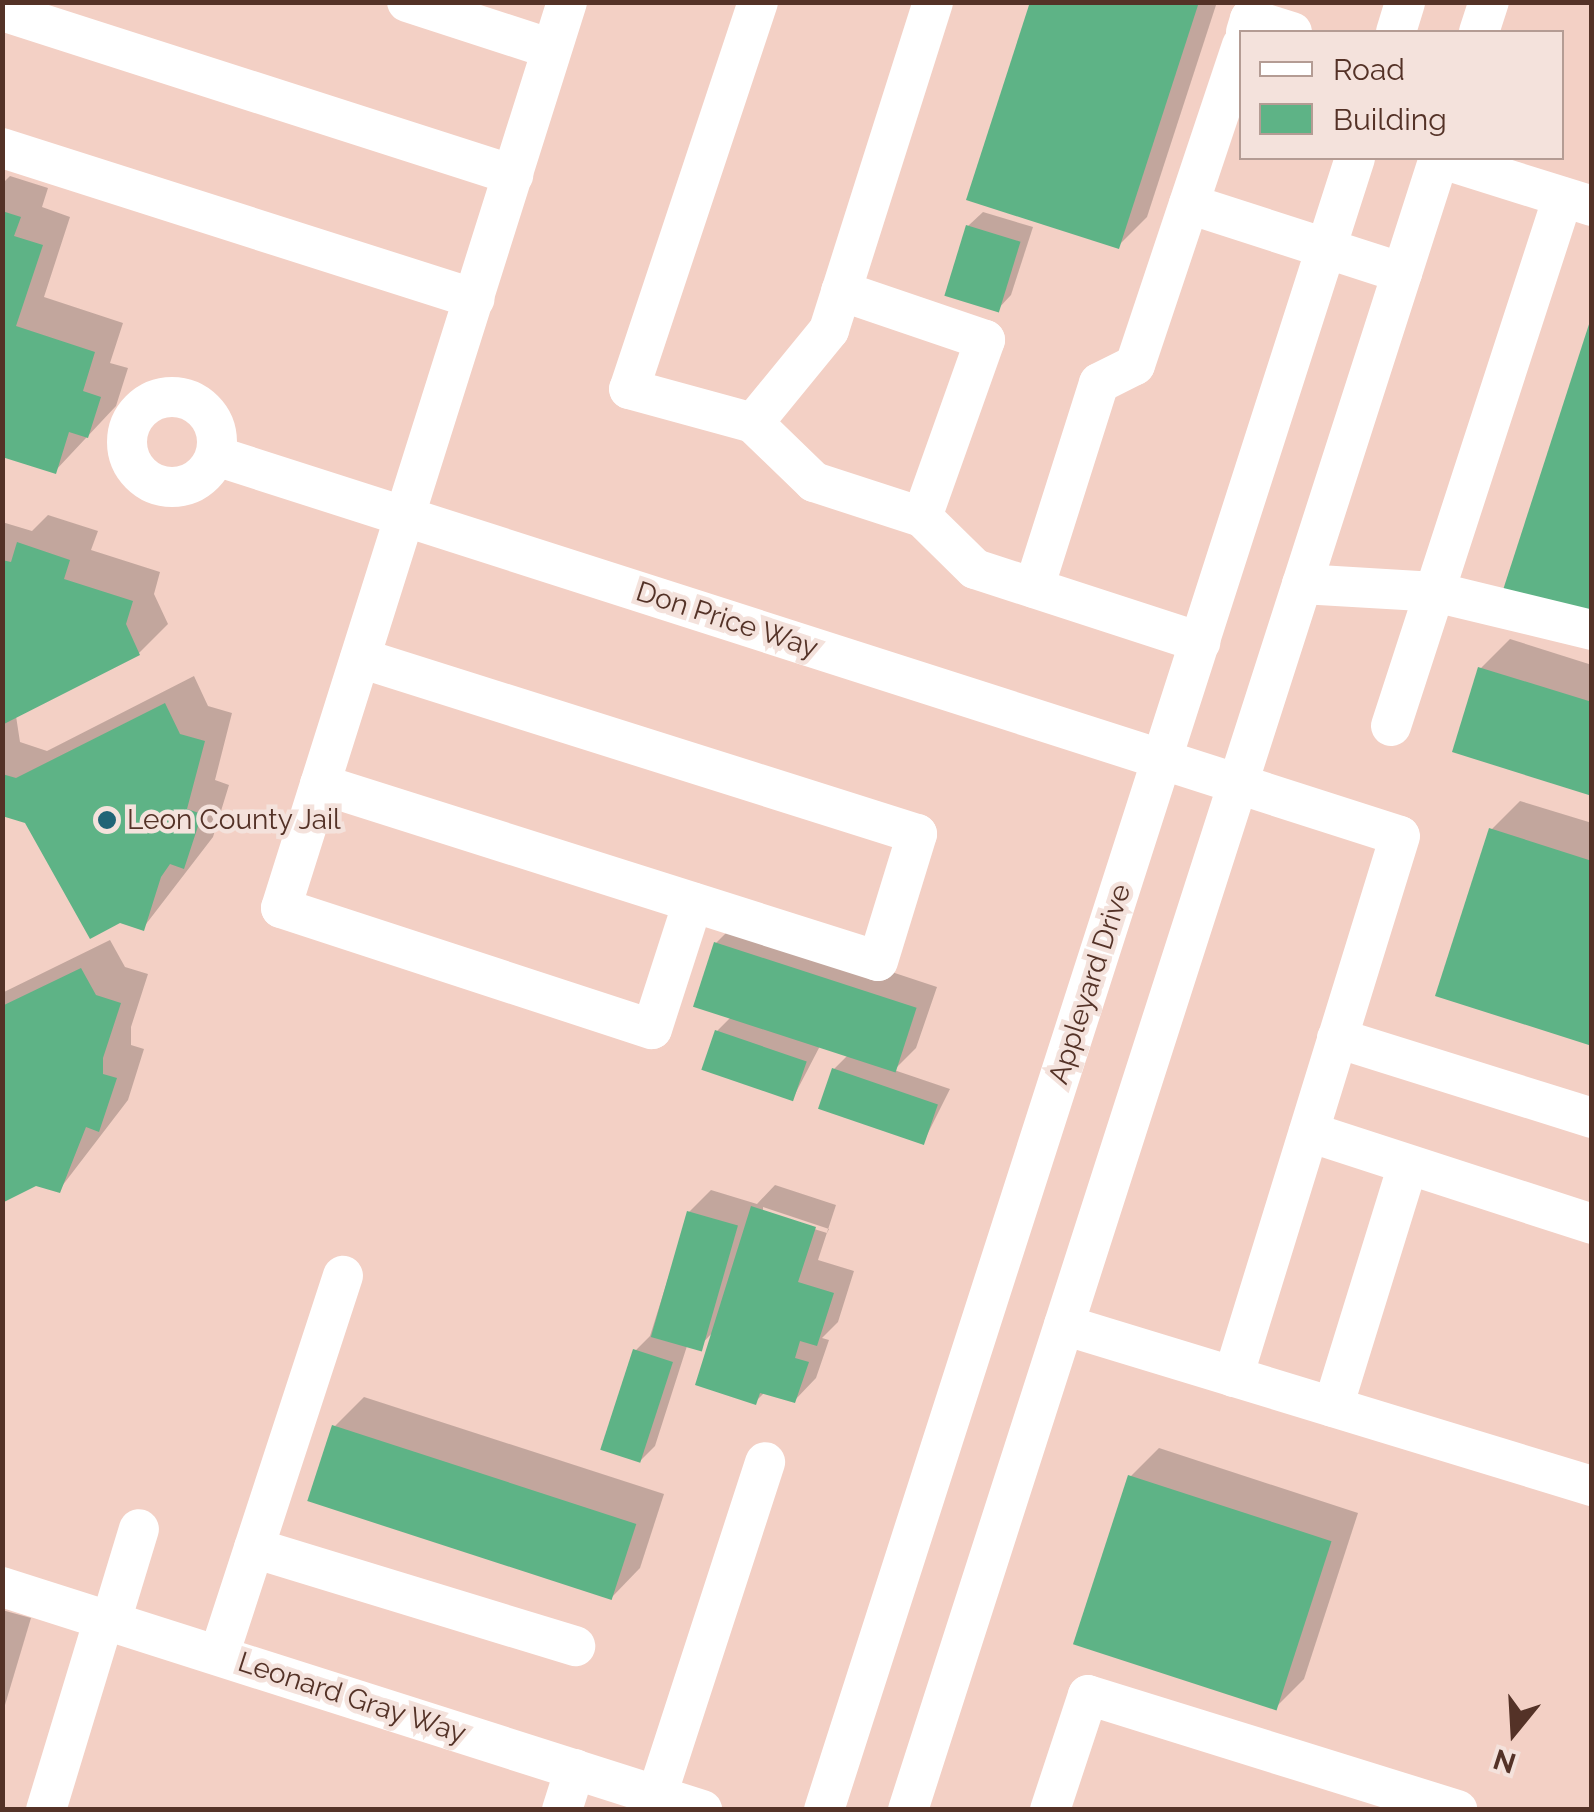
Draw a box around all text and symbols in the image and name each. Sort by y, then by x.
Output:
legend [1239,30,1564,160]
text: Road [1333,52,1405,87]
text: Building [1333,102,1447,137]
street label: Don Price Way [631,575,823,665]
place label: Leon County Jail [127,803,342,837]
marker: Leon County Jail [96,809,118,831]
street label: Appleyard Drive [1042,880,1138,1088]
street label: Leonard Gray Way [233,1645,471,1751]
north arrow [1464,1682,1564,1782]
text: N [1489,1742,1520,1780]

